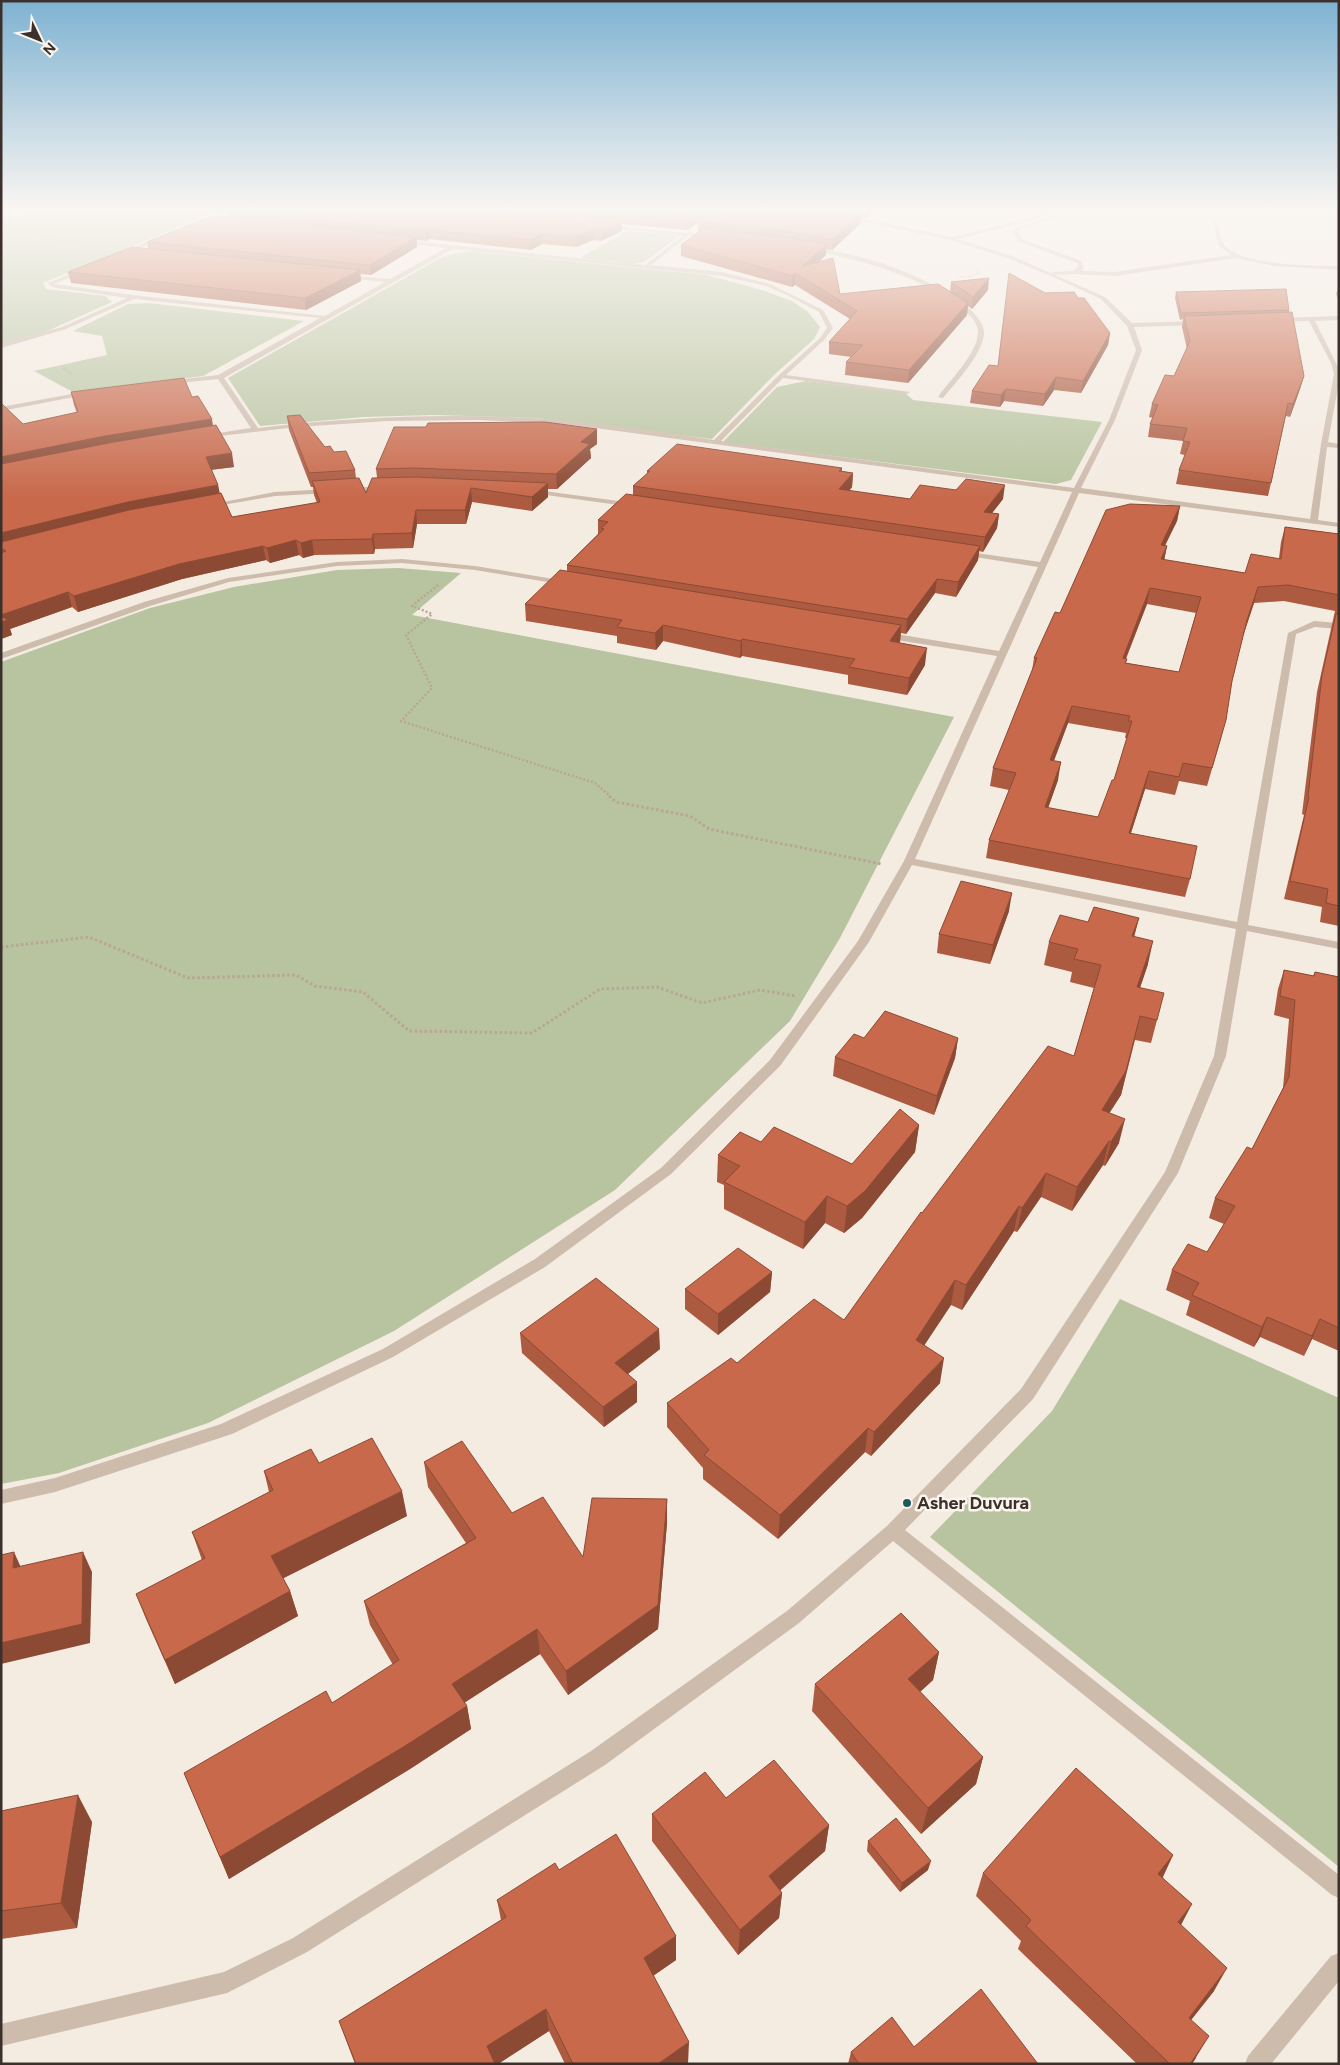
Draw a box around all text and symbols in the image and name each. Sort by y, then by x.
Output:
north arrow [15,15,65,65]
text: N [39,39,59,58]
place label: Asher Duvura [917,1492,1029,1514]
marker: Asher Duvura [901,1497,913,1509]

